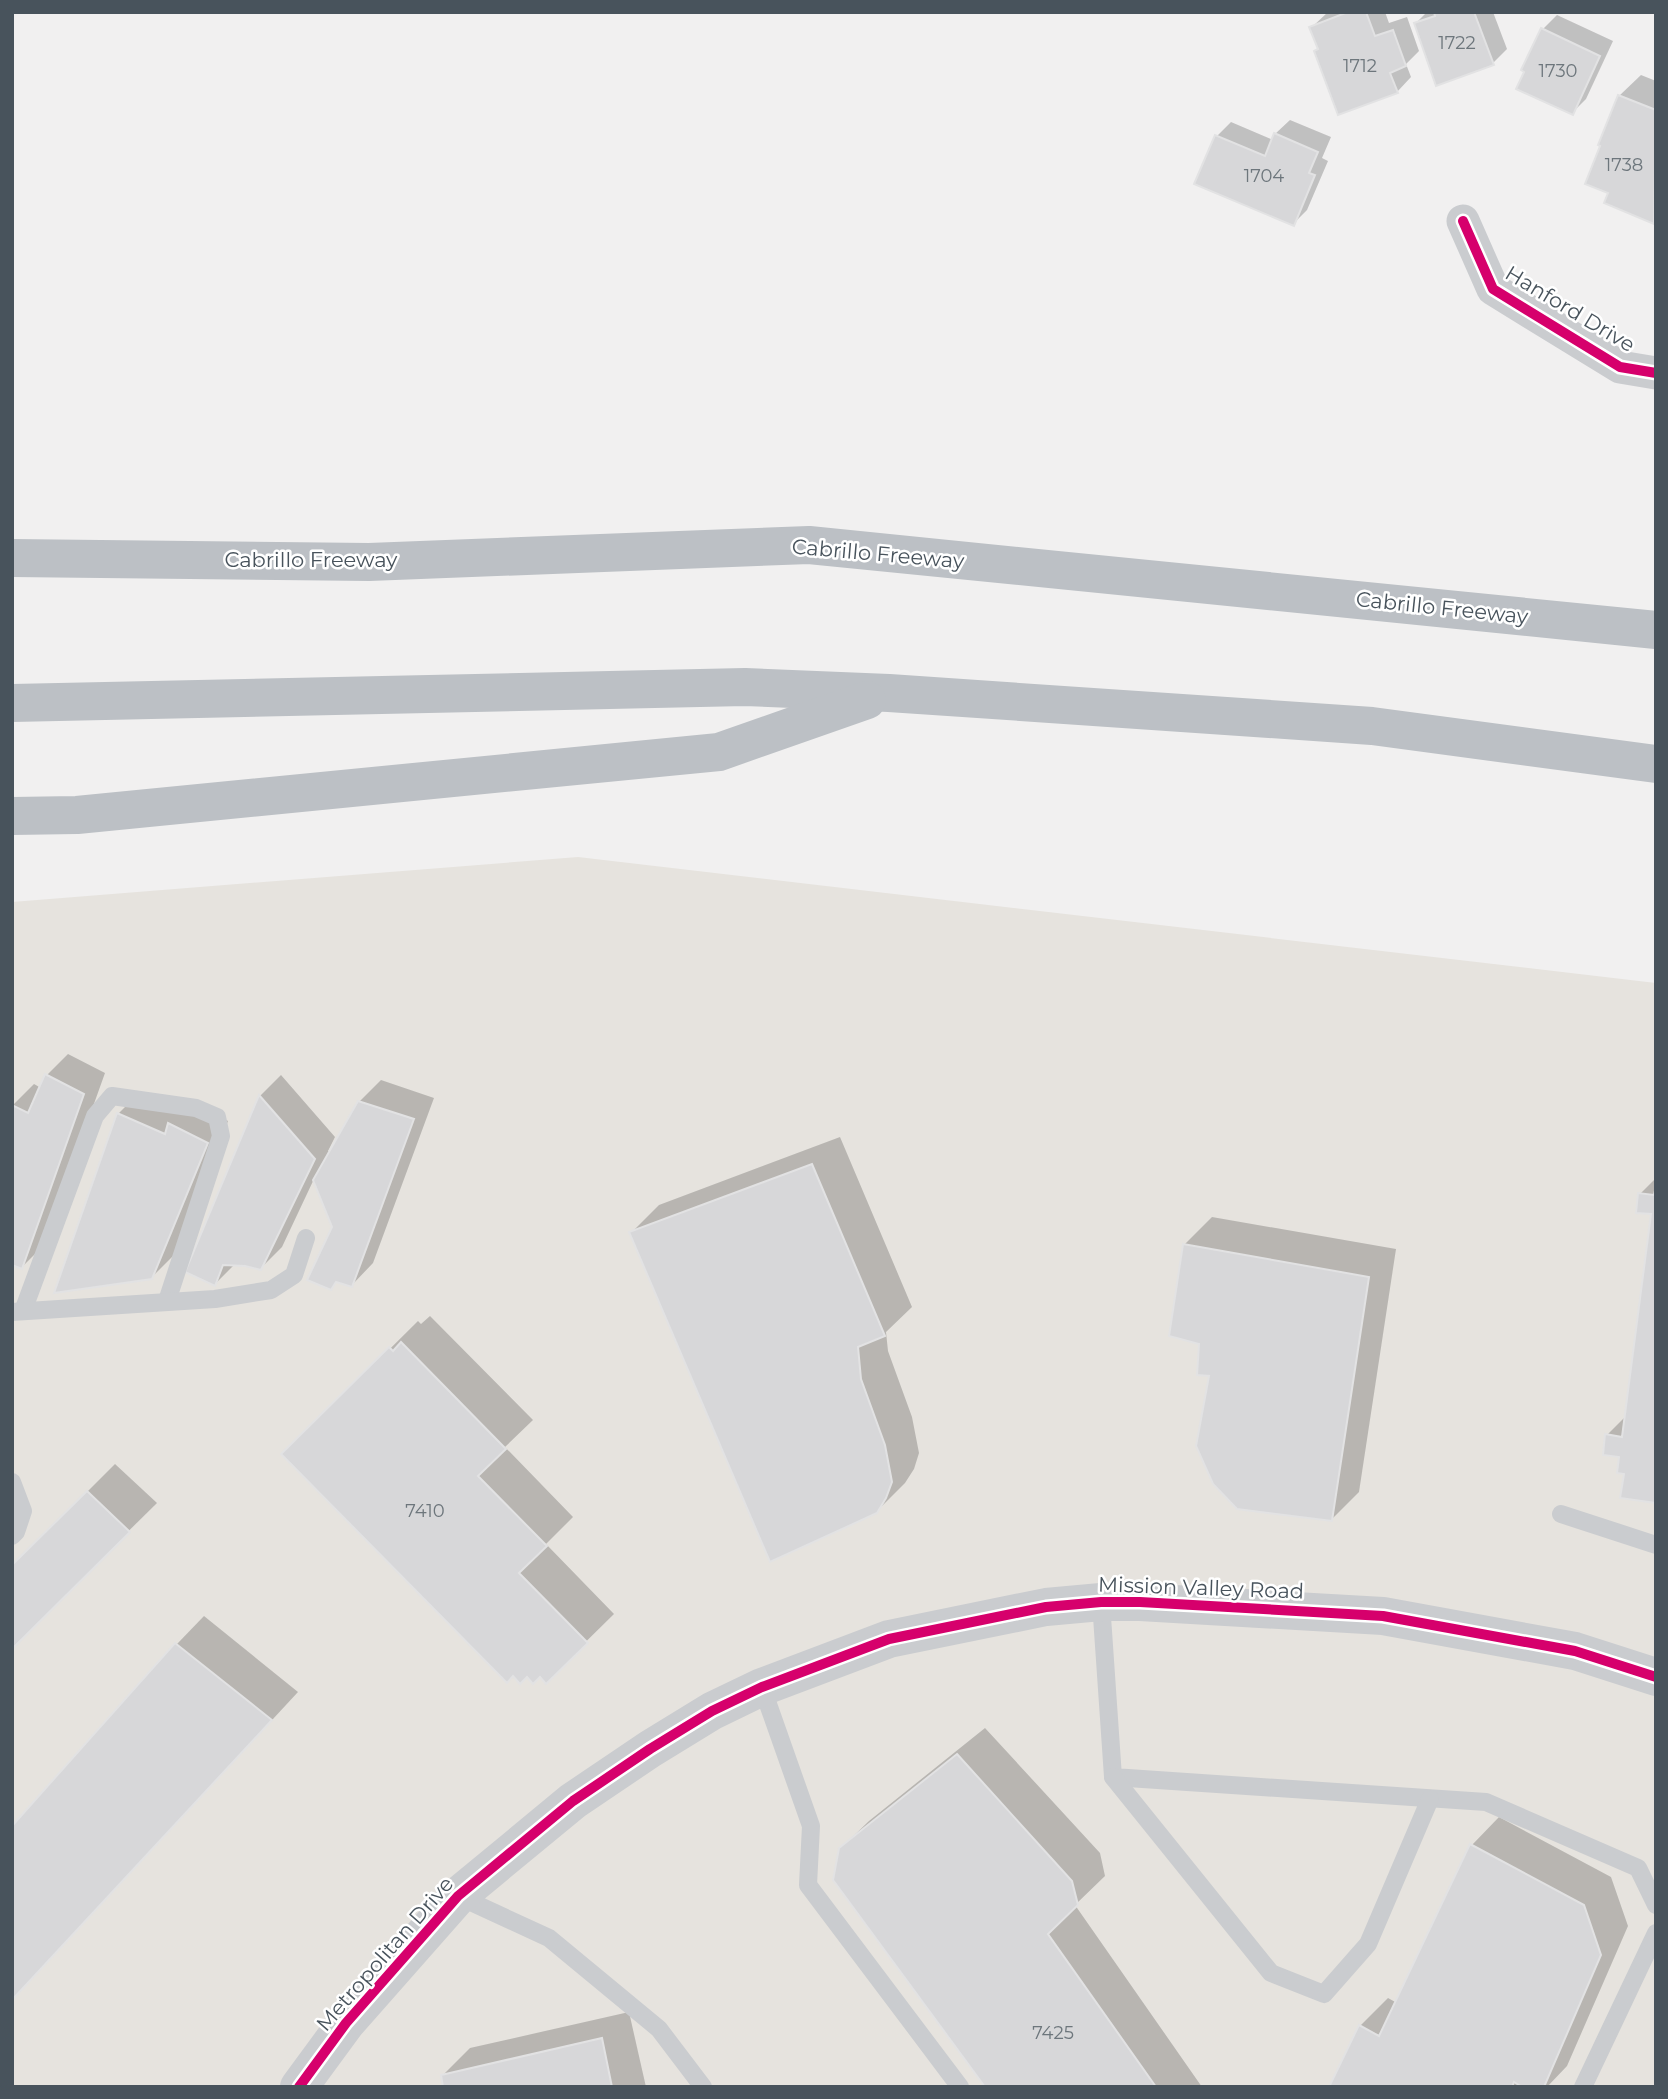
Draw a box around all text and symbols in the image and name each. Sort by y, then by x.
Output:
house number: 1722 [1438,32,1476,54]
house number: 1712 [1343,55,1377,77]
house number: 1730 [1538,60,1578,82]
house number: 1738 [1605,154,1643,176]
house number: 1704 [1244,165,1284,187]
street label: Hanford Drive [1501,260,1640,357]
street label: Cabrillo Freeway [791,534,966,574]
street label: Cabrillo Freeway [224,547,398,572]
street label: Cabrillo Freeway [1355,586,1530,629]
house number: 7410 [405,1500,445,1522]
street label: Mission Valley Road [1098,1571,1305,1604]
street label: Metropolitan Drive [311,1871,458,2036]
house number: 7425 [1032,2022,1074,2044]

